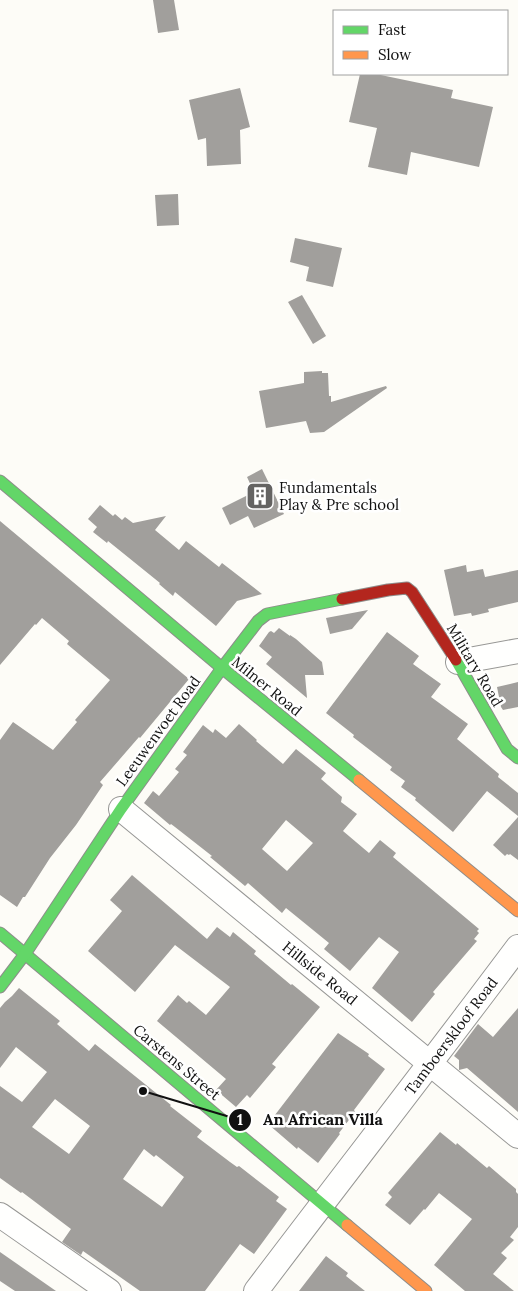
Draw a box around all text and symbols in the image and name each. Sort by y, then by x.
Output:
legend [333,10,508,75]
text: Fast [378,20,406,39]
text: Slow [378,45,411,64]
place label: Fundamentals Play & Pre school [279,478,399,514]
building icon: Fundamentals Play & Pre school [245,481,275,511]
street label: Military Road [443,620,507,710]
street label: Milner Road [228,652,306,720]
street label: Leeuwenvoet Road [112,672,204,790]
street label: Hillside Road [279,937,361,1009]
street label: Tamboerskloof Road [400,973,502,1099]
street label: Carstens Street [129,1020,225,1104]
callout: An African Villa [228,1104,393,1135]
text: An African Villa [263,1109,384,1129]
text: 1 [237,1110,243,1129]

